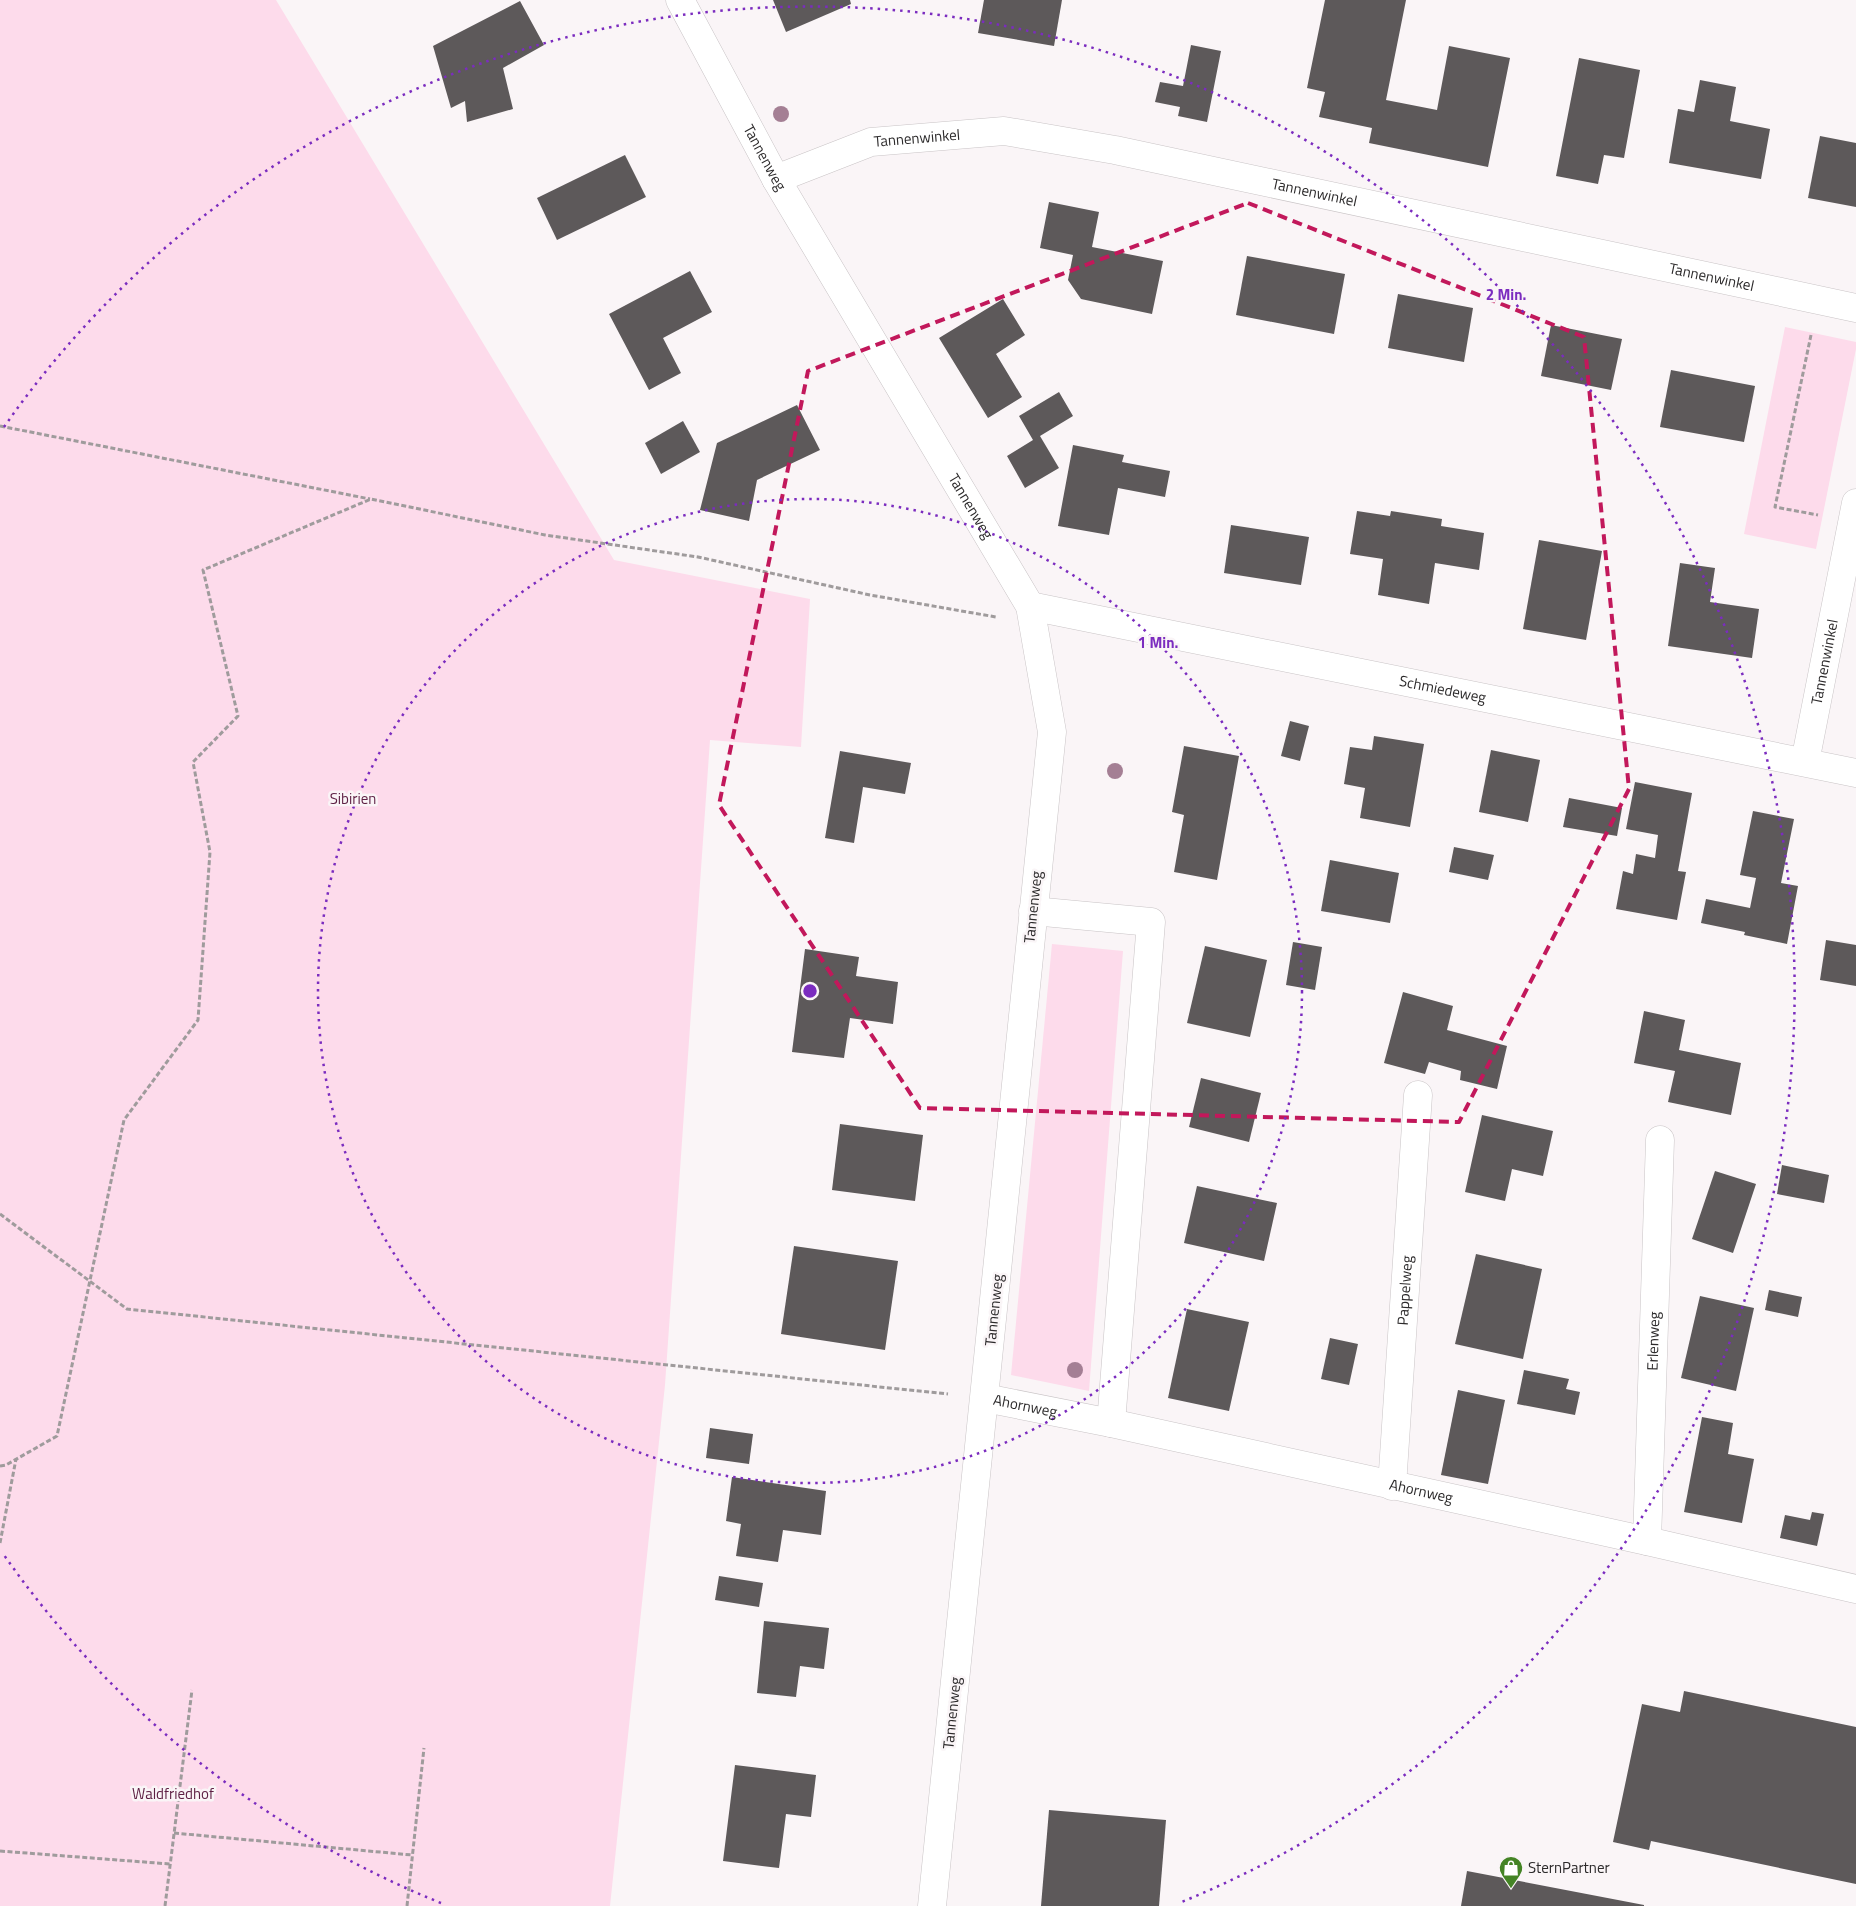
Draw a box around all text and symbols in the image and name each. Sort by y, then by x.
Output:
street label: Tannenweg [738,120,793,195]
street label: Tannenwinkel [873,123,961,153]
street label: Tannenwinkel [1270,172,1359,212]
street label: Tannenwinkel [1667,256,1756,297]
text: 2 Min. [1486,283,1526,306]
street label: Tannenweg [943,469,1000,543]
street label: Tannenwinkel [1805,617,1844,707]
text: 1 Min. [1138,631,1178,654]
street label: Schmiedeweg [1397,669,1489,709]
park label: Sibirien [330,787,376,810]
street label: Tannenweg [1017,869,1048,944]
centre of rings [801,982,819,1000]
street label: Pappelweg [1391,1255,1418,1326]
street label: Tannenweg [978,1272,1009,1347]
street label: Erlenweg [1641,1311,1665,1371]
street label: Ahornweg [991,1388,1060,1423]
street label: Ahornweg [1387,1473,1456,1509]
street label: Tannenweg [936,1675,967,1750]
park label: Waldfriedhof [132,1782,214,1805]
shop icon: SternPartner [1498,1855,1524,1889]
place label: SternPartner [1528,1856,1610,1879]

